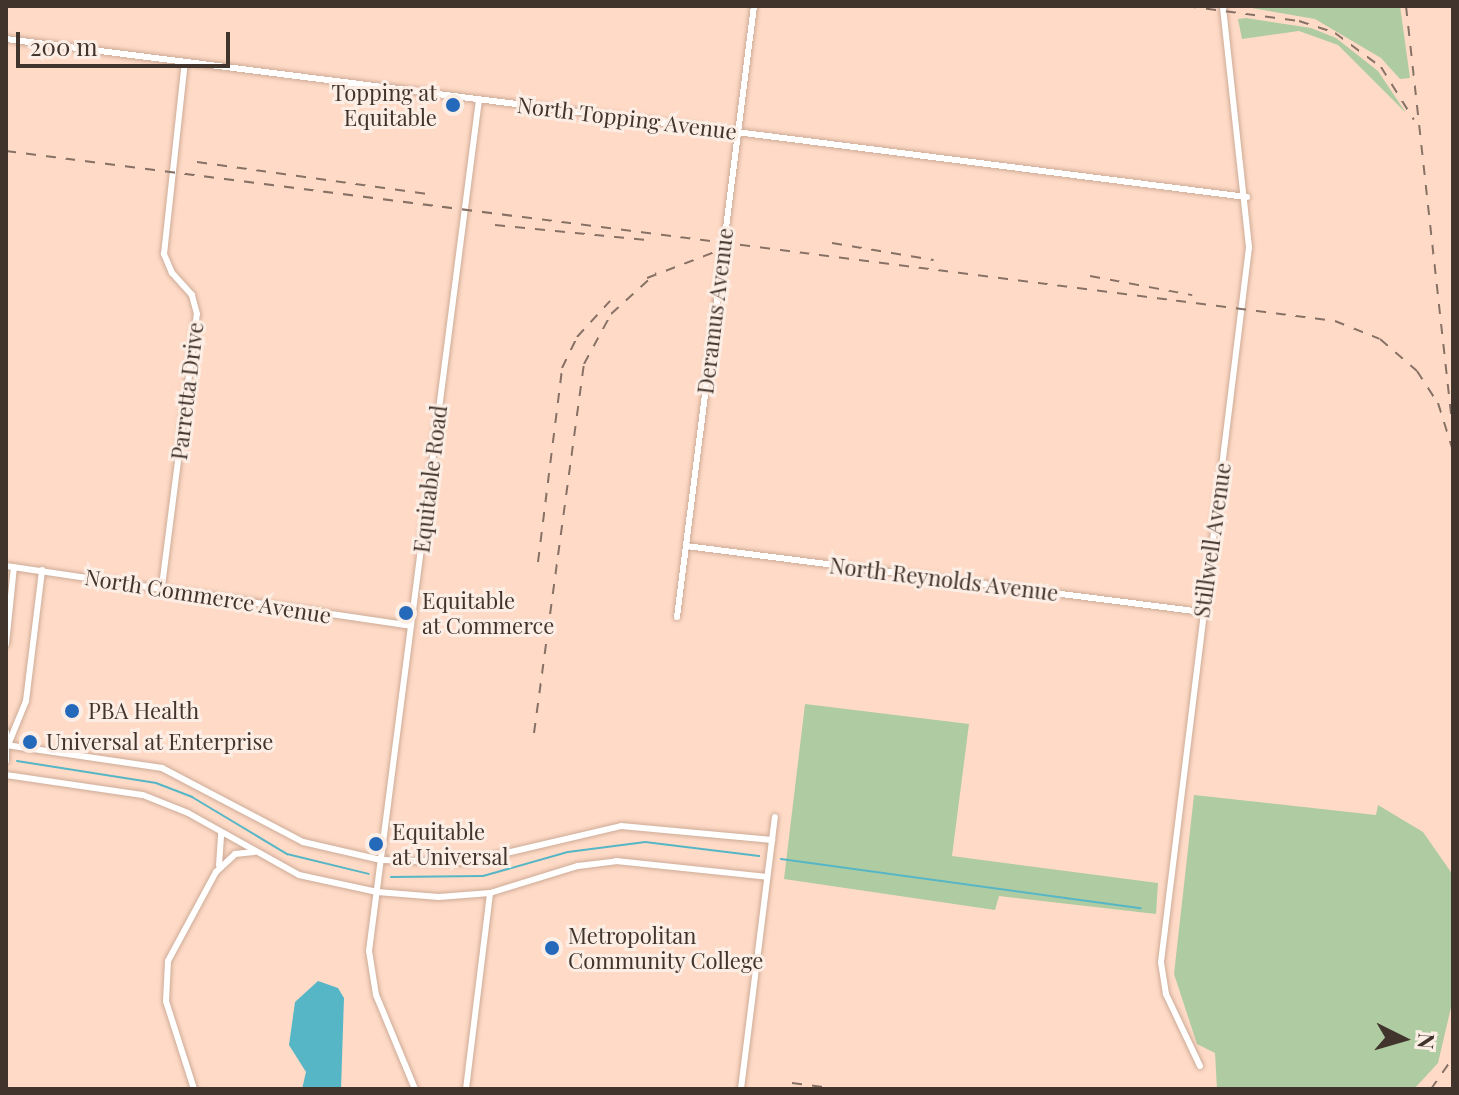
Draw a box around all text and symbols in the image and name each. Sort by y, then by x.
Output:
scale bar [20,16,234,66]
text: 200 m [30,30,98,62]
place label: Topping at Equitable [331,79,437,130]
street label: North Topping Avenue [515,91,739,145]
marker: Topping at Equitable [444,96,462,114]
street label: Deramus Avenue [692,226,738,396]
street label: Parretta Drive [165,320,209,462]
street label: Equitable Road [408,404,452,554]
street label: Stillwell Avenue [1188,460,1236,620]
street label: North Reynolds Avenue [828,552,1060,606]
street label: North Commerce Avenue [83,563,333,629]
place label: Equitable at Commerce [422,587,555,638]
marker: Equitable at Commerce [397,604,415,622]
place label: PBA Health [88,698,199,724]
marker: PBA Health [63,702,81,720]
place label: Universal at Enterprise [46,729,274,755]
marker: Universal at Enterprise [21,733,39,751]
place label: Equitable at Universal [392,818,509,870]
marker: Equitable at Universal [367,835,385,853]
place label: Metropolitan Community College [568,922,764,974]
marker: Metropolitan Community College [543,939,561,957]
north arrow [1363,999,1443,1079]
text: N [1411,1032,1443,1050]

